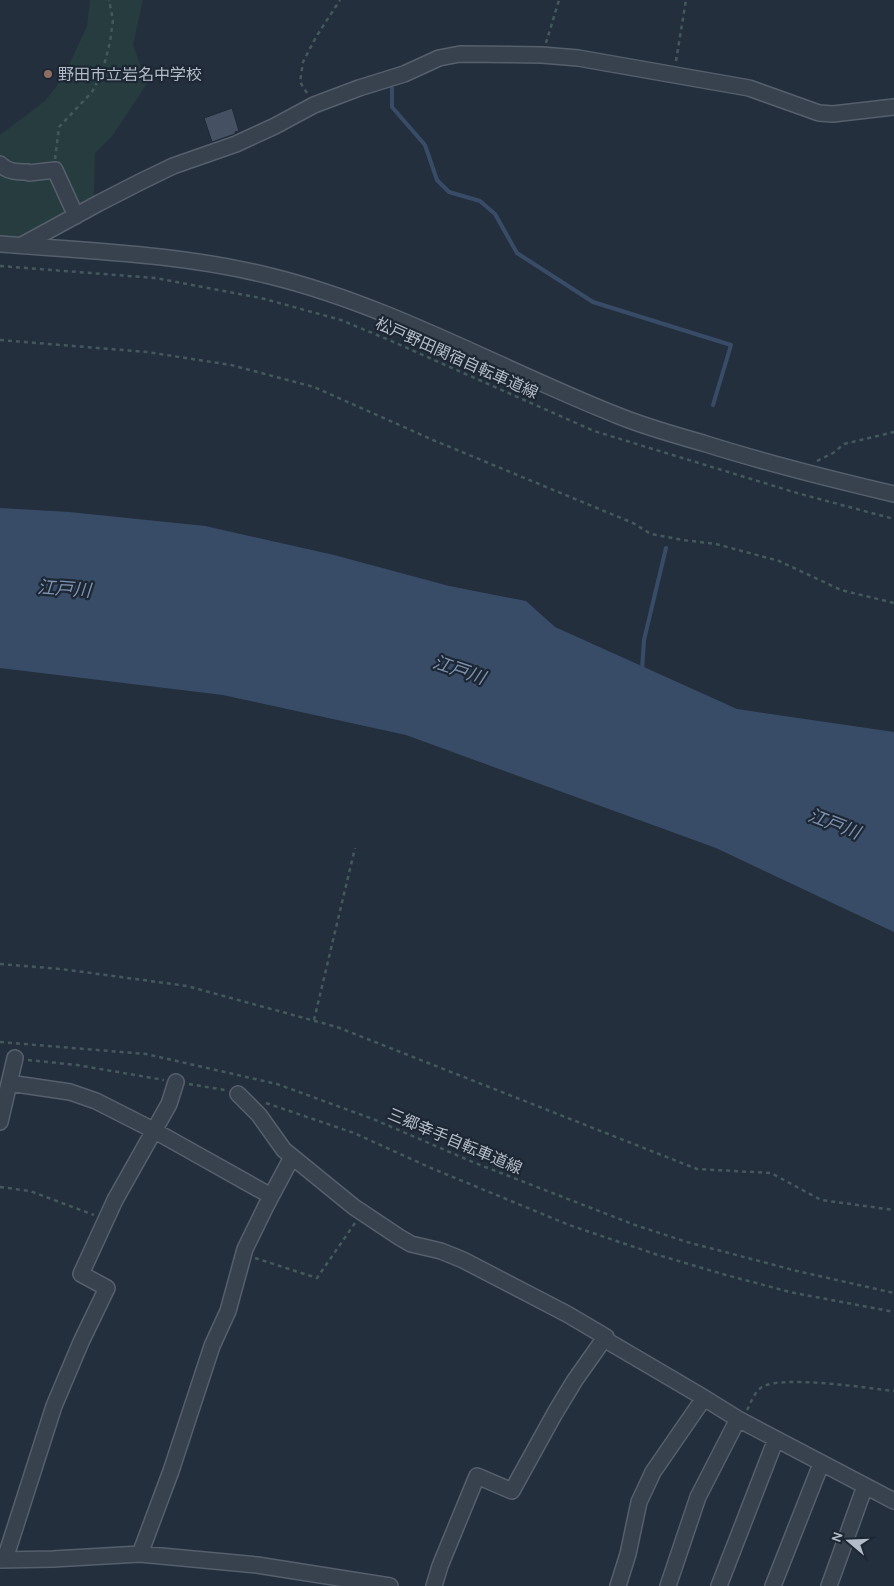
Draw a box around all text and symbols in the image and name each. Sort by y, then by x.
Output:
place label: 野田市立岩名中学校 [58,65,202,84]
marker: 野田市立岩名中学校 [42,68,54,80]
street label: 松戸野田関宿自転車道線 [373,314,541,402]
water label: 江戸川 [36,576,94,602]
water label: 江戸川 [430,651,490,690]
water label: 江戸川 [805,804,865,845]
street label: 三郷幸手自転車道線 [385,1104,525,1178]
north arrow [824,1516,874,1566]
text: N [828,1529,847,1544]

